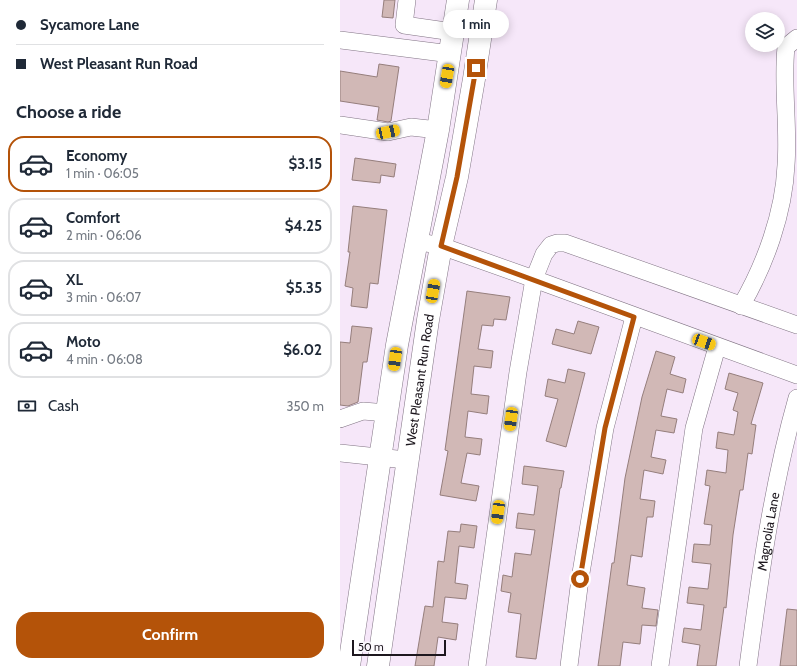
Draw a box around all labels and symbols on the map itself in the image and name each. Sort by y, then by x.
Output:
callout: 1 min [443,10,509,38]
route end [467,59,485,77]
car [439,63,455,89]
car [375,124,401,140]
car [425,278,441,304]
street label: West Pleasant Run Road [402,313,437,447]
car [691,332,717,352]
car [387,346,403,372]
car [503,406,519,432]
street label: Magnolia Lane [753,491,783,572]
car [490,499,506,525]
route start [571,570,589,588]
scale bar [352,638,446,657]

